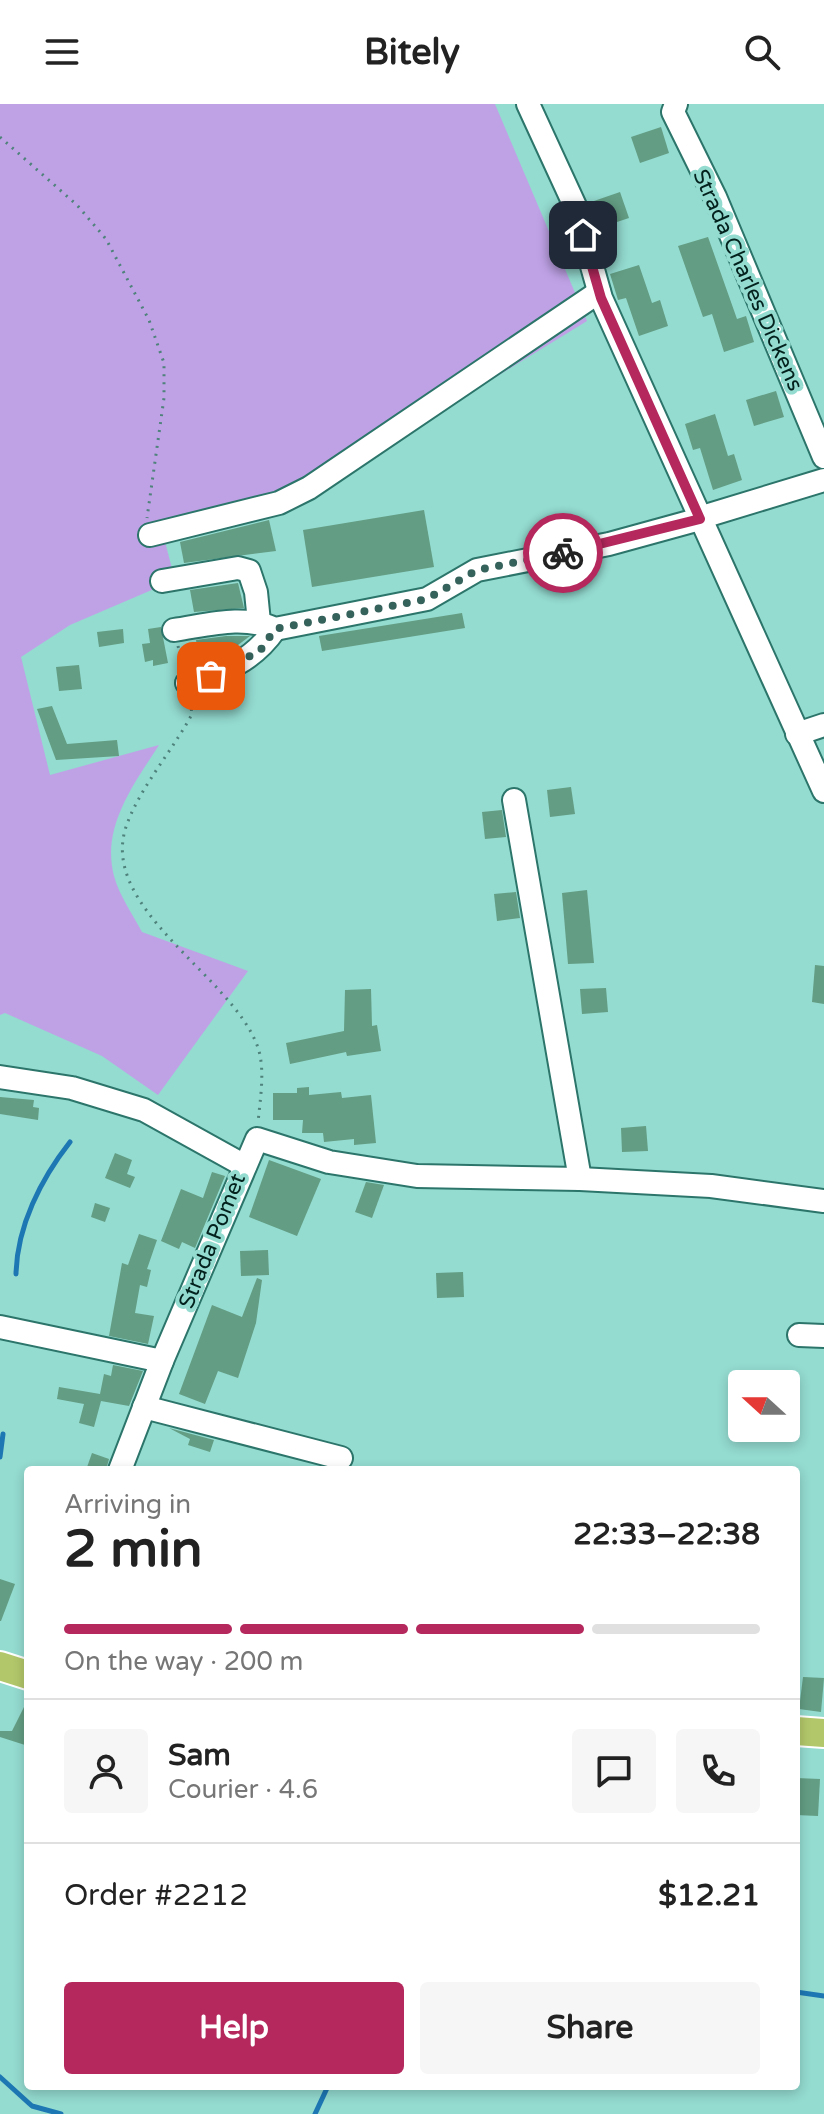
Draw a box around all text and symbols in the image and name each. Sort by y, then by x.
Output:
icon: menu [40,30,84,74]
icon: search [740,30,784,74]
text: Bitely [364,31,460,74]
street label: Strada Charles Dickens [687,165,809,395]
pin [549,201,617,269]
icon: home [561,213,605,257]
courier [523,513,603,593]
icon: bike [541,531,585,575]
pin [177,642,245,710]
icon: bag [189,654,233,698]
street label: Strada Pomet [173,1170,251,1312]
north arrow [728,1370,800,1442]
map controls [728,1370,800,1442]
text: Arriving in [64,1489,191,1520]
text: 22:33–22:38 [573,1516,760,1553]
text: 2 min [64,1518,203,1581]
text: On the way · 200 m [64,1646,303,1677]
button: person [64,1729,148,1813]
button: chat [572,1729,656,1813]
button: phone [676,1729,760,1813]
text: Sam [168,1737,231,1774]
text: Courier · 4.6 [168,1774,318,1805]
text: Order #2212 [64,1877,248,1914]
text: $12.21 [658,1877,760,1914]
button: Help [64,1982,404,2074]
button: Share [420,1982,760,2074]

